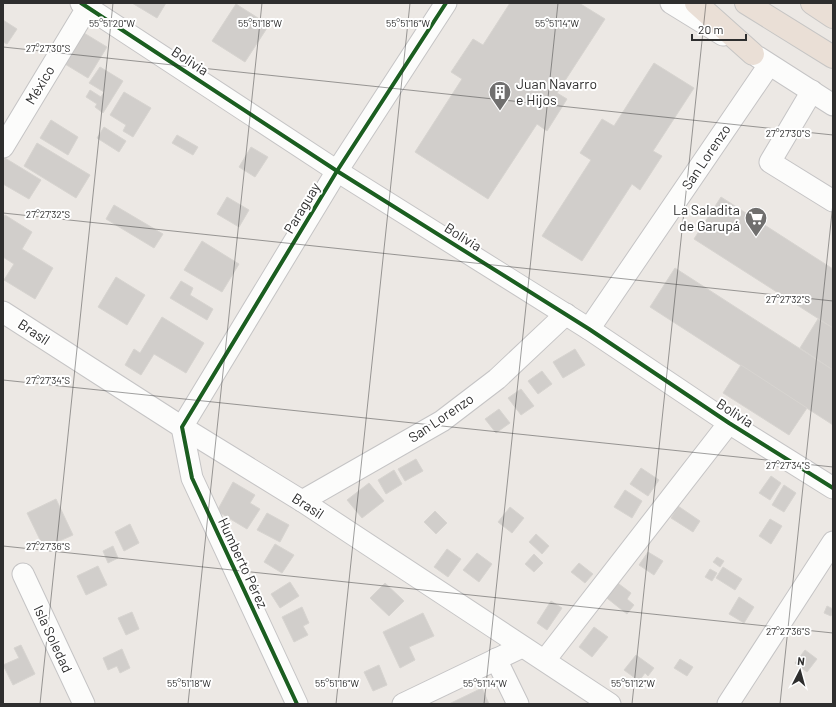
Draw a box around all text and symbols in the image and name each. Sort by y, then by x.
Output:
scale bar [692,16,746,42]
text: 55°51'20"W [89,17,135,29]
text: 55°51'18"W [238,17,282,29]
text: 55°51'16"W [386,17,430,29]
text: 55°51'14"W [535,17,579,29]
text: 20 m [698,22,724,36]
text: 27°27'30"S [26,42,70,54]
street label: Bolivia [169,42,212,79]
street label: México [21,62,58,107]
place label: Juan Navarro e Hijos [516,75,597,108]
building icon: Juan Navarro e Hijos [487,79,513,112]
street label: San Lorenzo [678,121,734,193]
text: 27°27'30"S [766,127,810,139]
street label: Paraguay [280,179,324,236]
place label: La Saladita de Garupá [673,201,740,234]
supermarket icon: La Saladita de Garupá [743,205,769,238]
text: 27°27'32"S [26,208,70,220]
street label: Bolivia [442,219,485,255]
text: 27°27'32"S [766,293,810,305]
street label: Brasil [15,315,53,348]
text: 27°27'34"S [26,374,70,386]
street label: San Lorenzo [405,390,477,446]
street label: Bolivia [714,394,757,431]
text: 27°27'34"S [766,459,810,471]
street label: Brasil [289,489,327,522]
street label: Humberto Pérez [215,515,272,611]
text: 27°27'36"S [26,540,70,552]
street label: Isla Soledad [30,602,76,675]
text: 27°27'36"S [766,625,810,637]
north arrow [780,651,820,691]
text: N [797,654,805,667]
text: 55°51'18"W [167,677,211,689]
text: 55°51'16"W [315,677,359,689]
text: 55°51'14"W [463,677,507,689]
text: 55°51'12"W [611,677,655,689]

